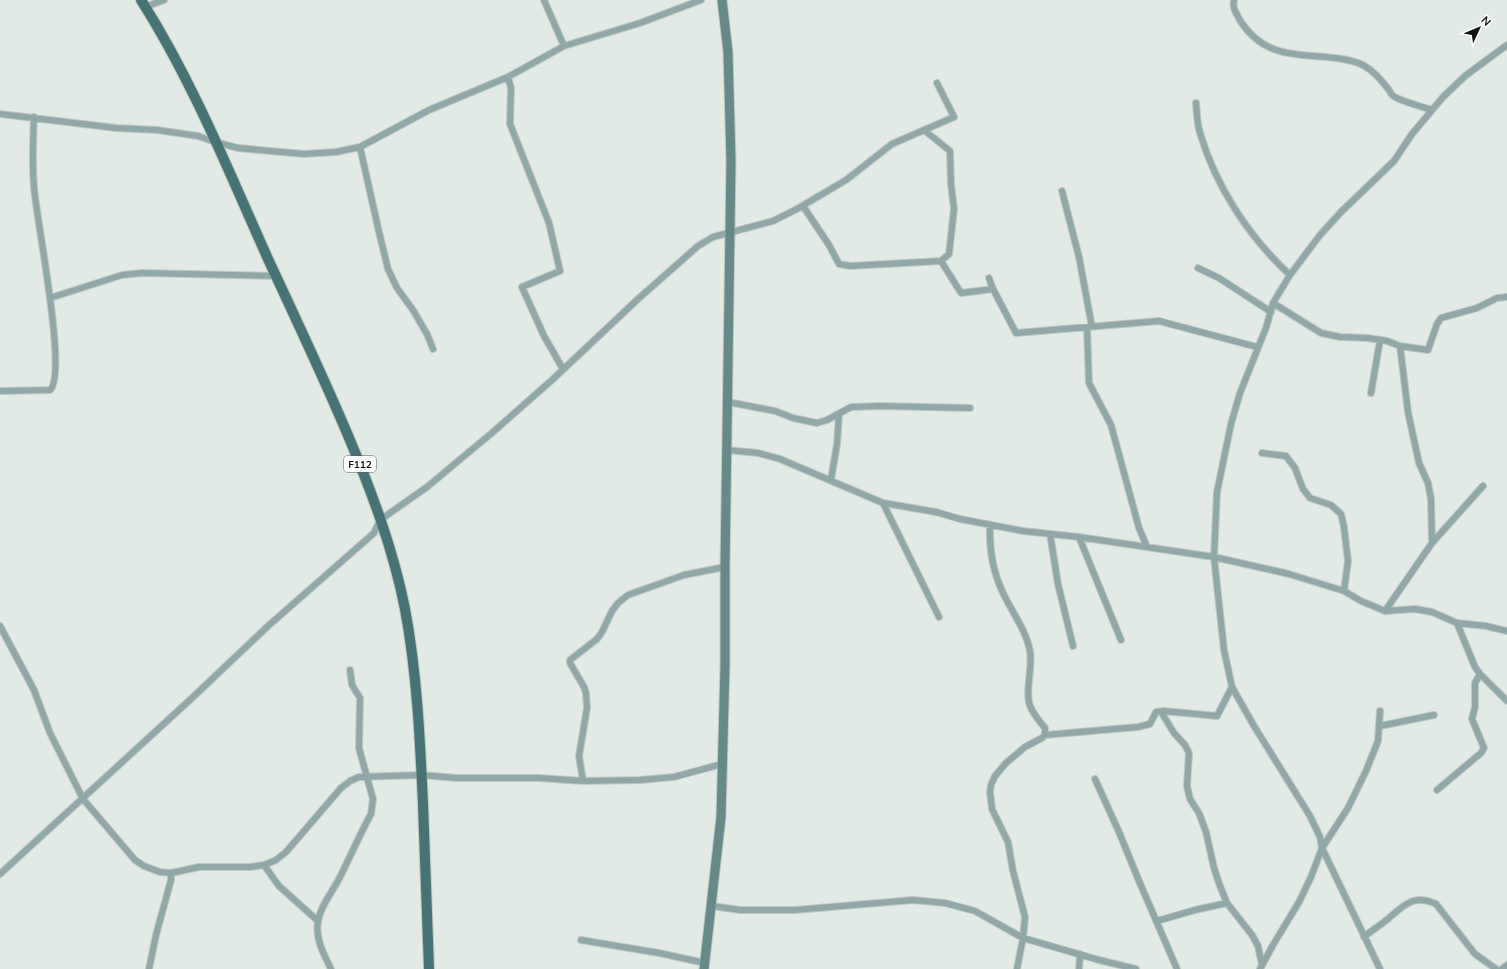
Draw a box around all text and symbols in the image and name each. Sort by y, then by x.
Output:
north arrow [1459,8,1499,48]
text: N [1478,13,1494,29]
road number: F112 [344,456,376,472]

